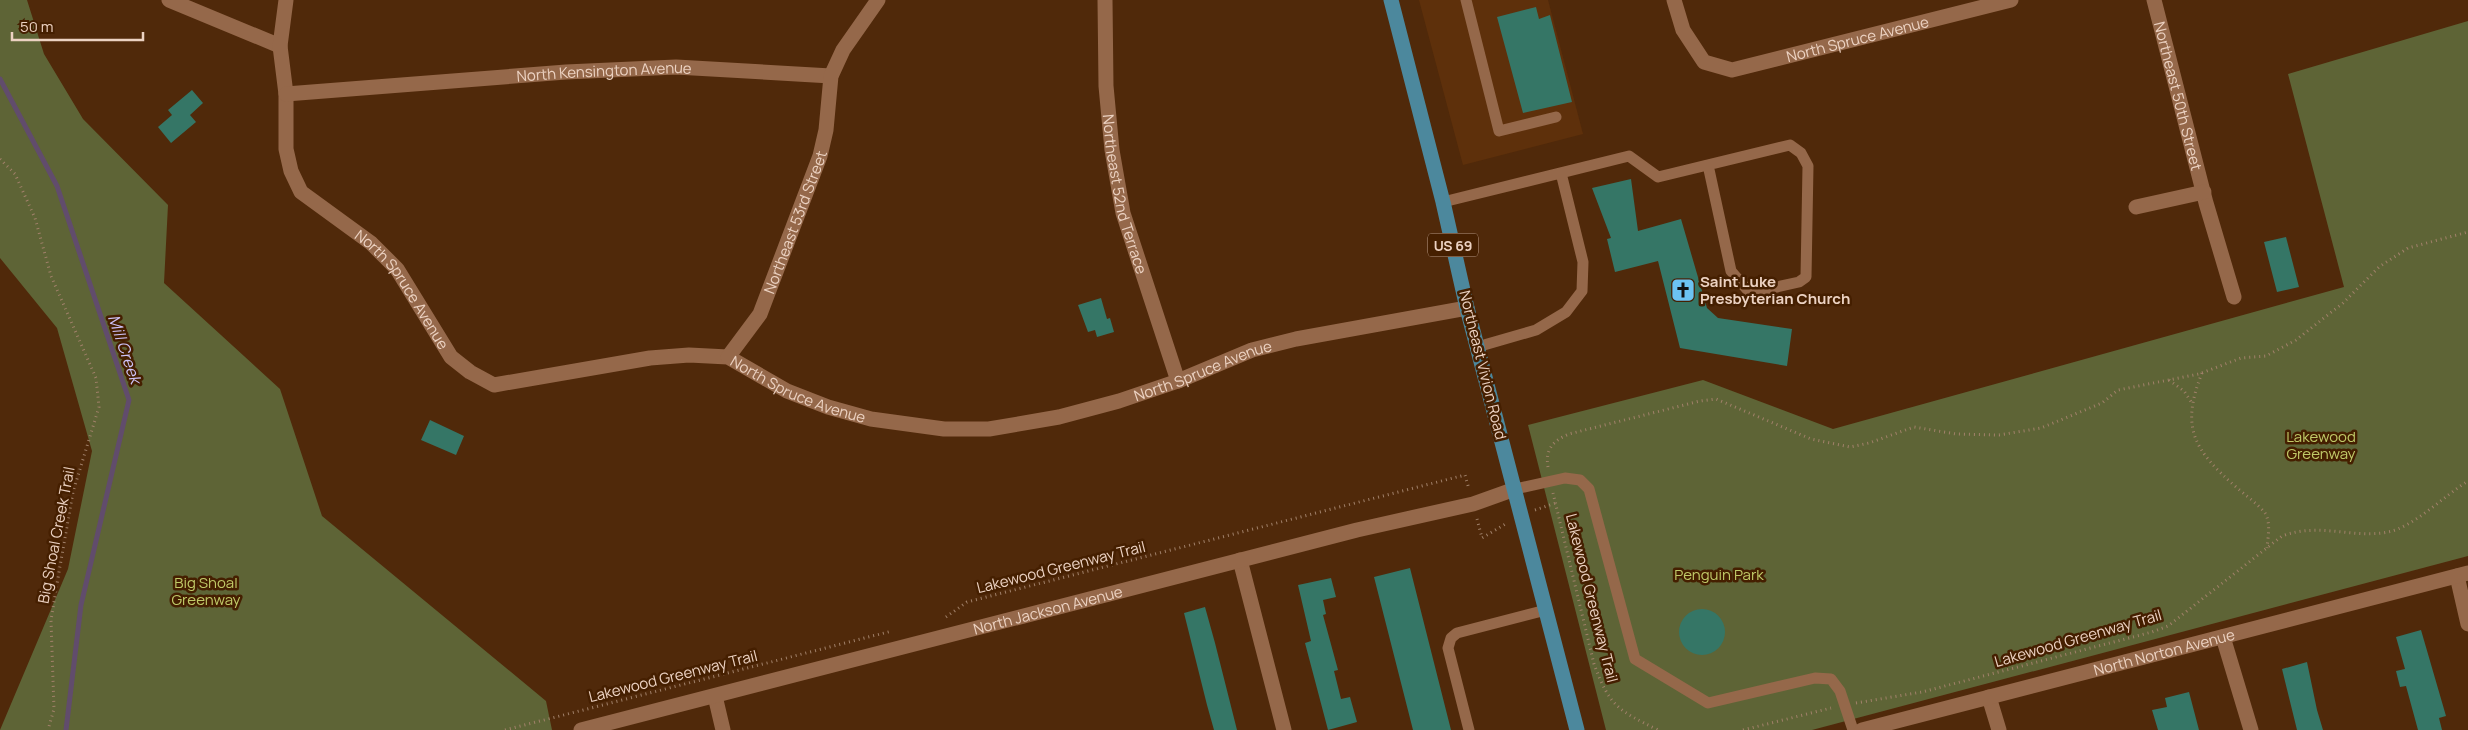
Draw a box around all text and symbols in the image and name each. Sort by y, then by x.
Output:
scale bar [12,10,144,42]
street label: North Spruce Avenue [1784,11,1931,67]
text: 50 m [20,16,54,37]
street label: Northeast 50th Street [2149,19,2208,173]
street label: North Kensington Avenue [516,56,693,86]
street label: Northeast 52nd Terrace [1098,113,1153,277]
street label: Northeast 53rd Street [758,149,831,297]
street label: North Spruce Avenue [351,224,454,353]
road number: US 69 [1428,234,1478,256]
place label: Saint Luke Presbyterian Church [1700,271,1850,309]
church icon: Saint Luke Presbyterian Church [1670,277,1696,303]
street label: Northeast Vivion Road [1454,288,1512,442]
water label: Mill Creek [103,312,148,388]
street label: North Spruce Avenue [1131,335,1274,406]
street label: North Spruce Avenue [727,350,868,428]
park label: Lakewood Greenway [2286,426,2356,464]
street label: Big Shoal Creek Trail [32,465,80,605]
street label: Lakewood Greenway Trail [1561,511,1623,685]
street label: Lakewood Greenway Trail [974,536,1148,598]
park label: Penguin Park [1674,564,1764,585]
park label: Big Shoal Greenway [172,572,241,610]
street label: North Jackson Avenue [971,580,1125,639]
street label: Lakewood Greenway Trail [1992,604,2164,672]
street label: North Norton Avenue [2091,623,2237,680]
street label: Lakewood Greenway Trail [586,645,760,707]

